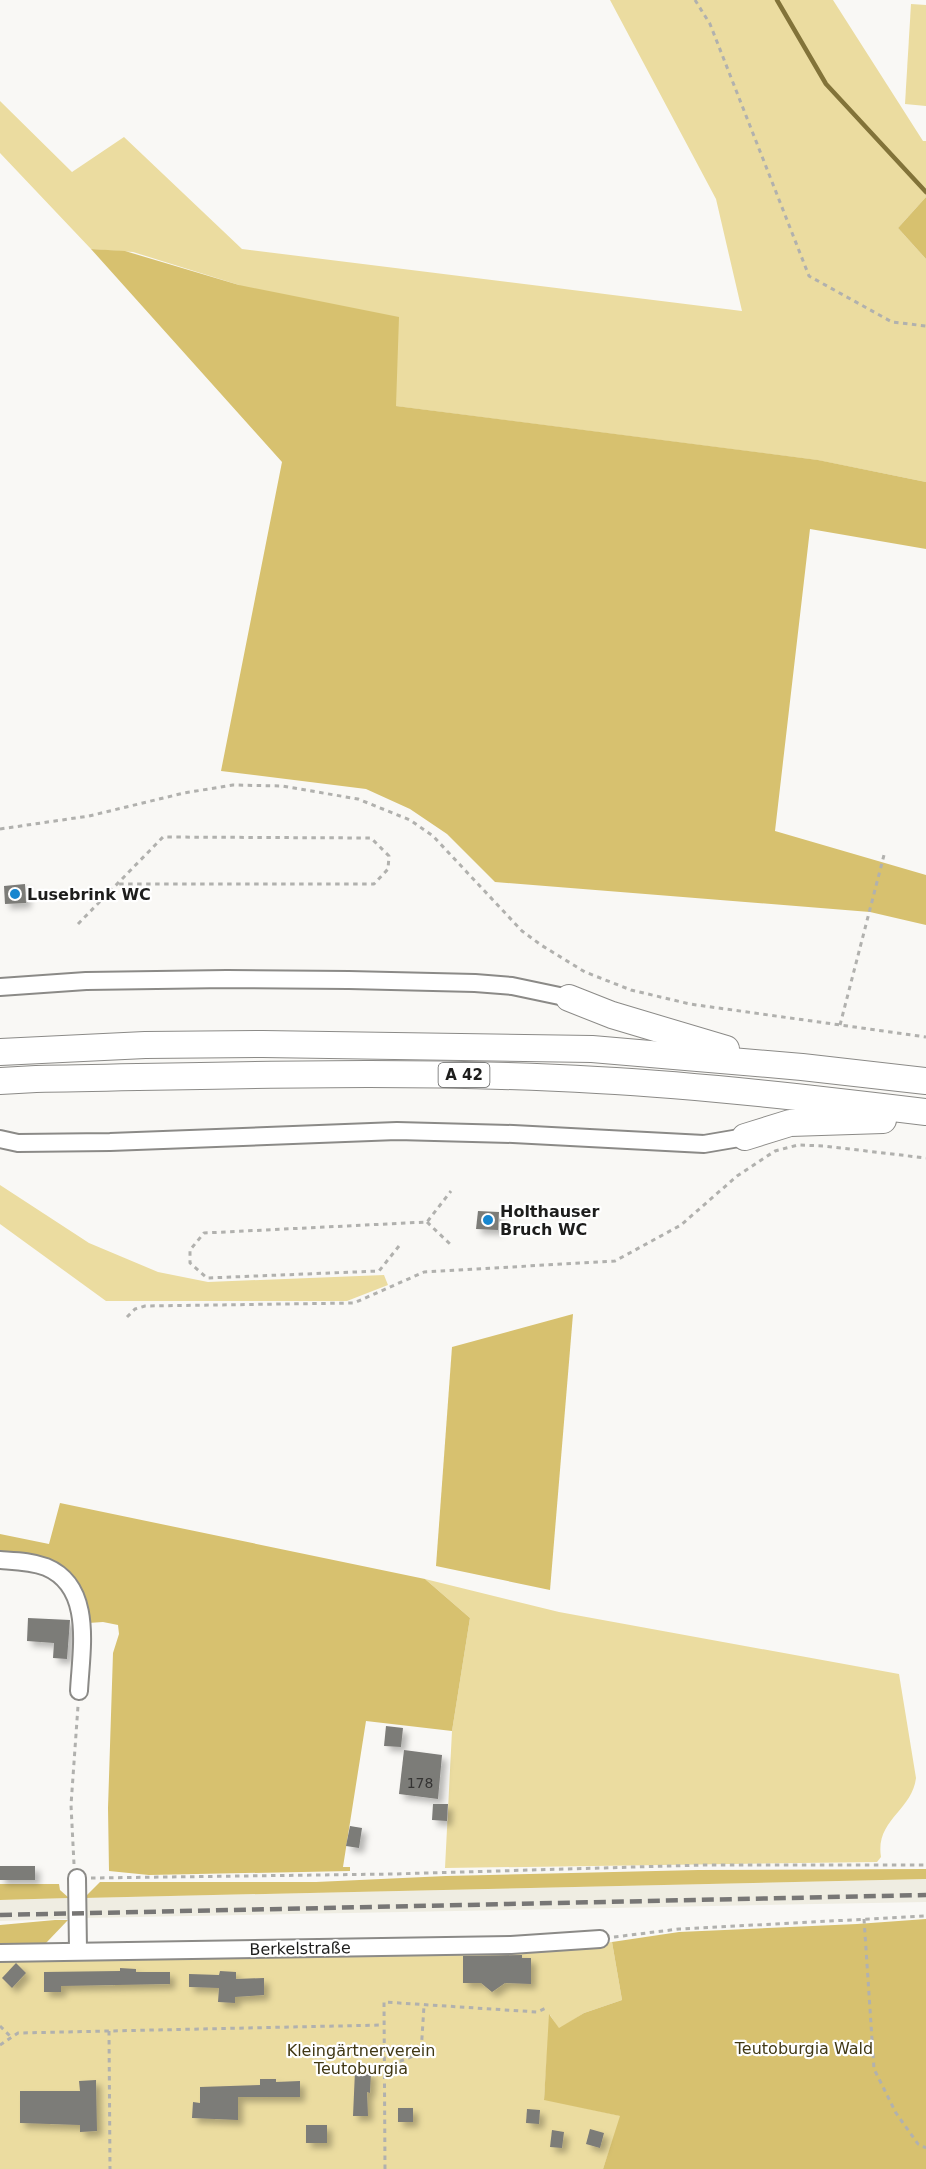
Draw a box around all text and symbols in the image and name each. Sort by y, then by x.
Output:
place label: Lusebrink WC [27,885,151,904]
marker: Lusebrink WC [8,887,22,901]
road number: A 42 [438,1063,490,1087]
place label: Holthauser Bruch WC [500,1202,599,1239]
marker: Holthauser Bruch WC [481,1213,495,1227]
house number: 178 [407,1775,433,1791]
street label: Berkelstraße [249,1938,351,1959]
park label: Teutoburgia Wald [734,2039,873,2058]
park label: Kleingärtnerverein Teutoburgia [287,2041,435,2078]

